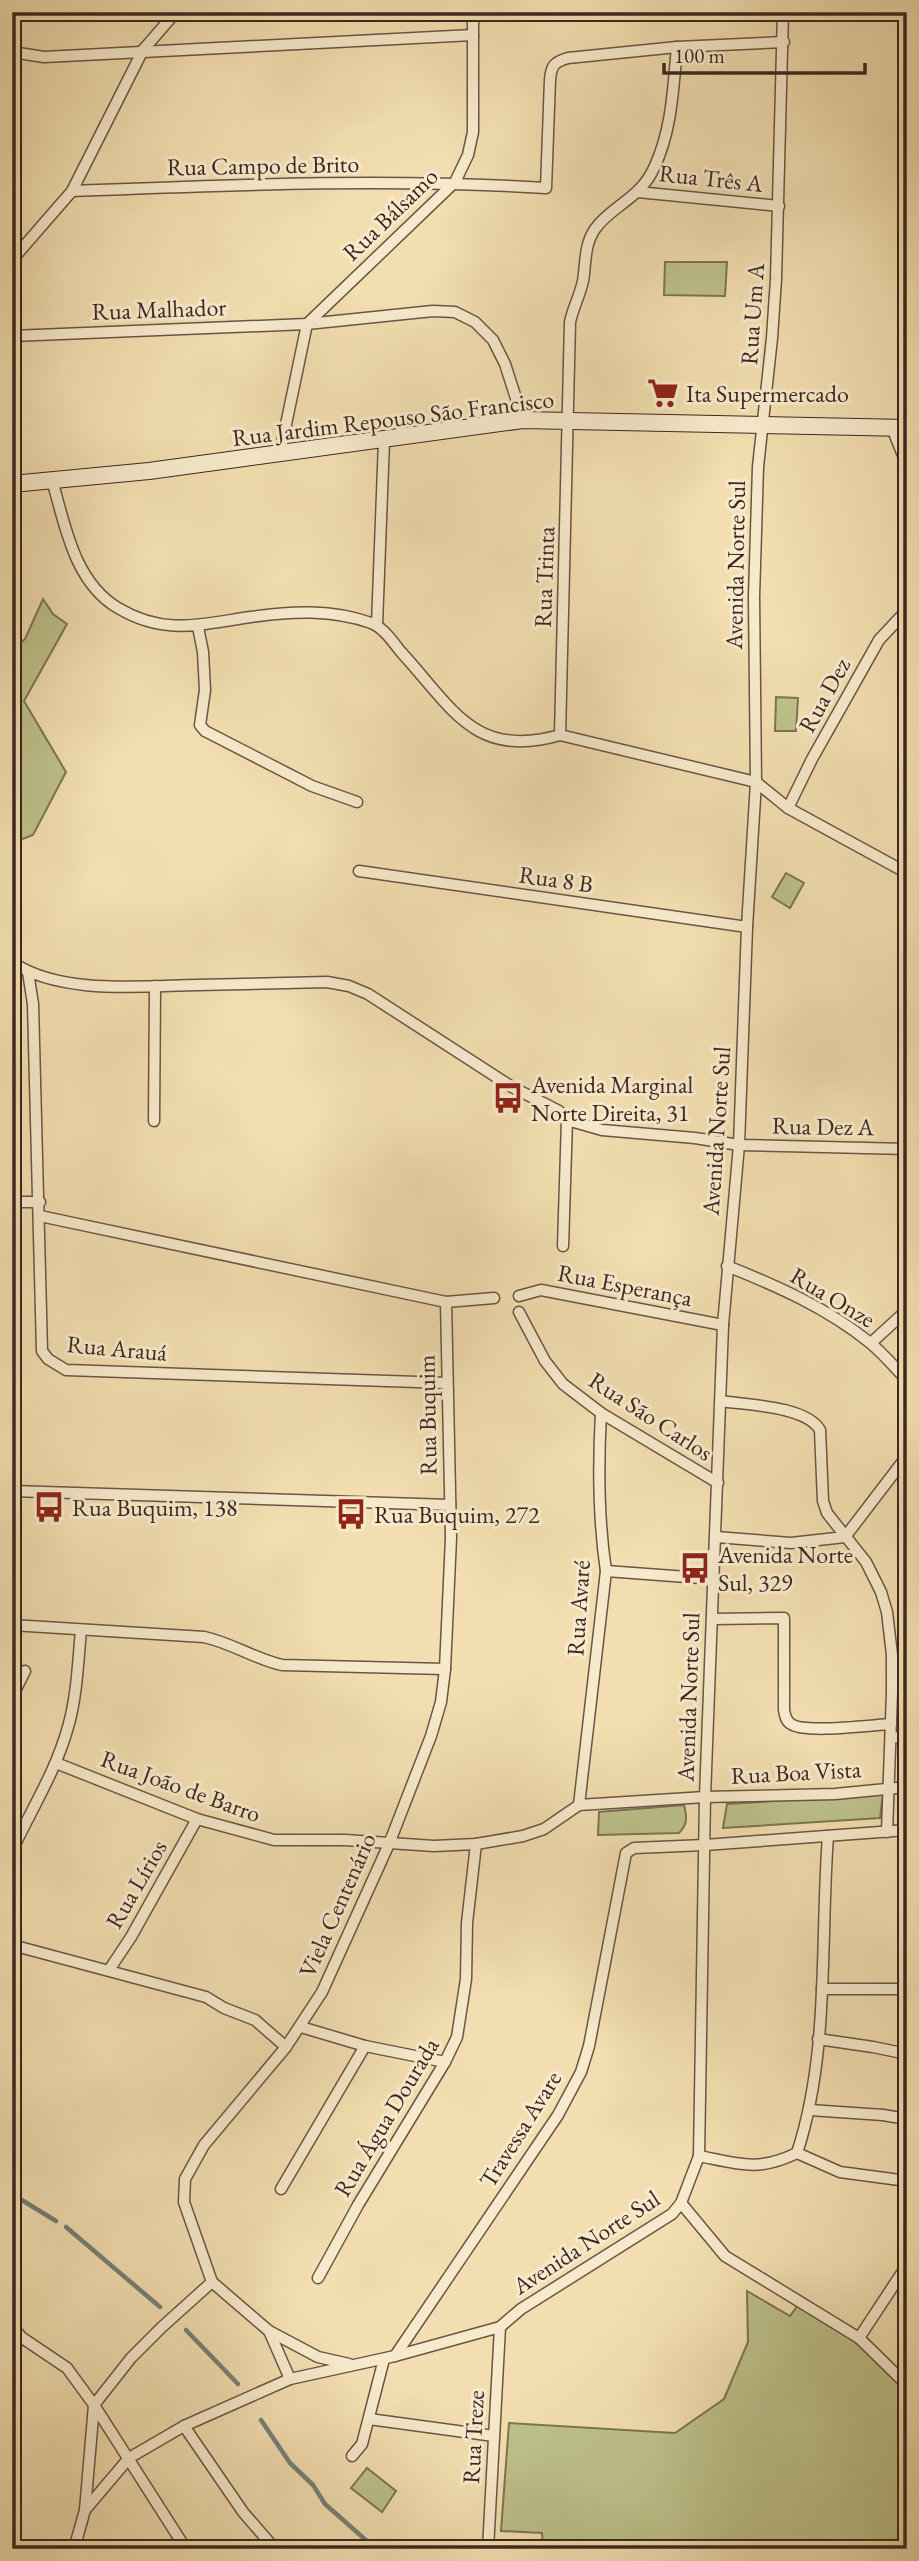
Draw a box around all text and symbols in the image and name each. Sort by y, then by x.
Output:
scale bar [664,32,865,76]
text: 100 m [674,42,725,69]
street label: Rua Campo de Brito [167,148,360,182]
street label: Rua Três A [657,157,765,199]
street label: Rua Bálsamo [336,161,445,267]
street label: Rua Um A [733,262,771,366]
street label: Rua Malhador [91,291,227,327]
supermarket icon: Ita Supermercado [646,376,680,410]
place label: Ita Supermercado [686,378,849,409]
street label: Rua Jardim Repouso São Francisco [230,383,556,453]
street label: Avenida Norte Sul [718,480,752,651]
street label: Rua Trinta [527,525,561,628]
street label: Rua Dez [791,652,857,738]
street label: Rua 8 B [517,858,595,900]
street label: Avenida Norte Sul [695,1045,737,1218]
place label: Avenida Marginal Norte Direita, 31 [530,1069,694,1128]
bus stop icon: Avenida Marginal Norte Direita, 31 [491,1081,525,1115]
street label: Rua Dez A [772,1110,875,1142]
street label: Rua Esperança [555,1257,695,1313]
street label: Rua Onze [785,1260,881,1334]
street label: Rua Arauá [66,1328,169,1368]
street label: Rua Buquim [410,1354,444,1476]
street label: Rua São Carlos [583,1364,719,1468]
bus stop icon: Rua Buquim, 138 [32,1490,66,1524]
place label: Rua Buquim, 138 [72,1492,237,1523]
bus stop icon: Rua Buquim, 272 [334,1497,368,1531]
place label: Rua Buquim, 272 [374,1499,540,1530]
place label: Avenida Norte Sul, 329 [717,1539,853,1598]
bus stop icon: Avenida Norte Sul, 329 [678,1551,712,1585]
street label: Rua Avaré [559,1559,597,1657]
street label: Avenida Norte Sul [670,1612,706,1783]
street label: Rua João de Barro [97,1743,265,1829]
street label: Rua Boa Vista [730,1753,862,1791]
street label: Viela Centenário [291,1828,383,1982]
street label: Rua Lírios [98,1834,174,1934]
street label: Rua Água Dourada [326,2031,446,2202]
street label: Travessa Avare [472,2065,568,2193]
street label: Avenida Norte Sul [506,2183,666,2302]
street label: Rua Treze [455,2389,491,2485]

